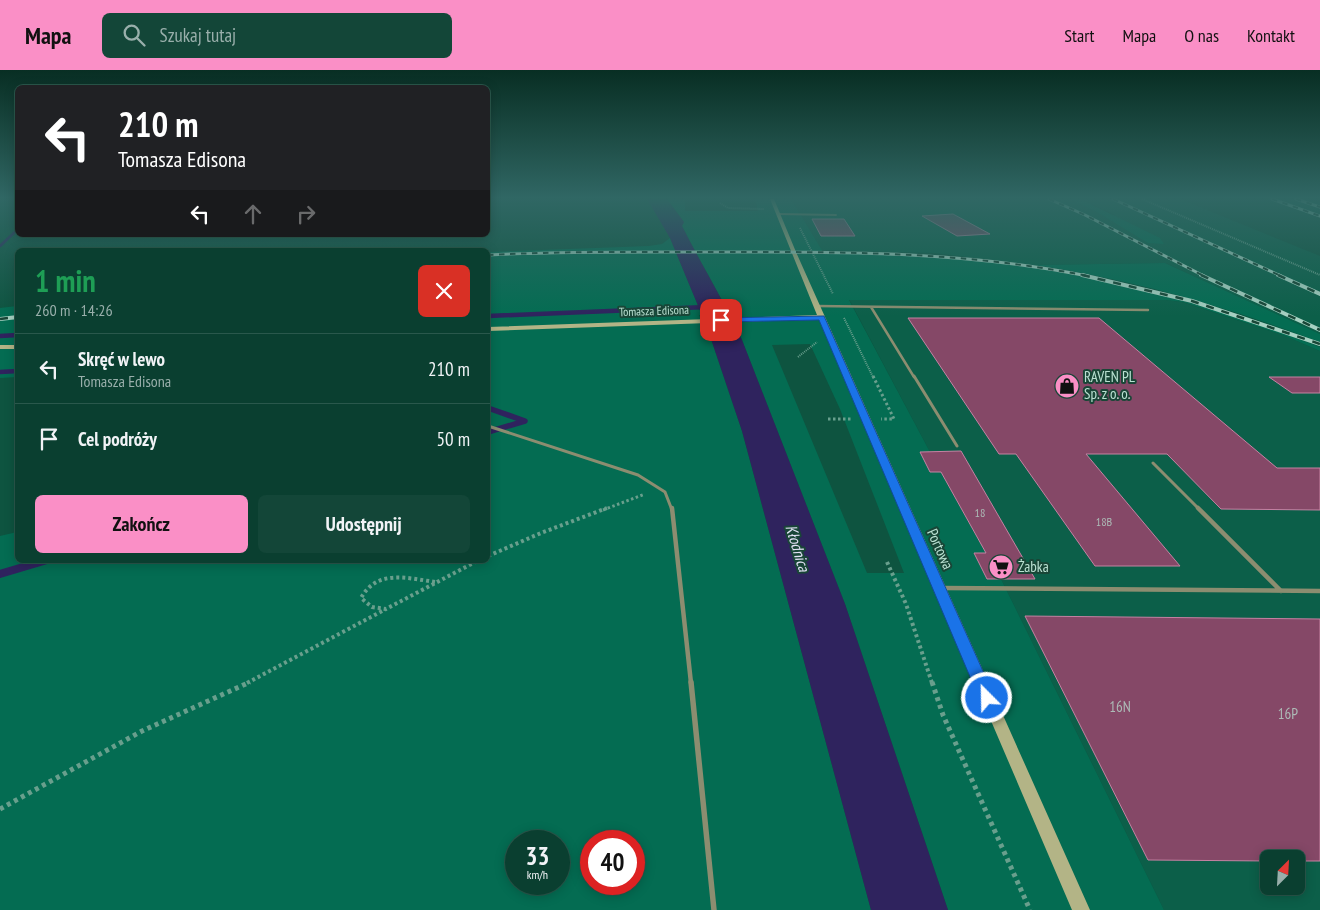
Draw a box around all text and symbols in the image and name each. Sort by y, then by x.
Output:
search box [102,13,452,58]
text: Mapa [25,20,72,51]
icon: search [120,21,148,49]
text: Szukaj tutaj [160,23,236,47]
text: Start [1064,24,1094,47]
text: Mapa [1122,24,1156,47]
text: O nas [1184,24,1219,47]
text: Kontakt [1247,24,1295,47]
text: 210 m [118,101,199,147]
icon: left [35,105,100,170]
text: Tomasza Edisona [118,145,246,173]
icon: left [186,200,214,228]
icon: ahead [239,200,267,228]
icon: right [292,200,320,228]
text: 1 min [35,261,96,300]
button: close [418,265,470,317]
pin [700,299,742,341]
text: 260 m · 14:26 [35,300,113,320]
street label: Tomasza Edisona [619,302,689,319]
icon: arrive [707,306,735,334]
text: Skręć w lewo [78,347,165,371]
icon: left [35,355,63,383]
text: 210 m [428,357,470,381]
place label: RAVEN PL Sp. z o. o. [1084,367,1136,403]
text: Tomasza Edisona [78,371,171,391]
shop icon: RAVEN PL Sp. z o. o. [1054,373,1080,399]
icon: arrive [35,425,63,453]
text: Cel podróży [78,427,157,451]
text: 50 m [437,427,470,451]
button: Zakończ [35,495,248,553]
button: Udostępnij [258,495,470,553]
house number: 18 [975,505,985,520]
house number: 18B [1096,514,1113,529]
water label: Kłodnica [781,522,815,575]
street label: Portowa [923,526,958,572]
supermarket icon: Żabka [988,554,1014,580]
place label: Żabka [1018,557,1049,576]
position arrow [960,671,1012,723]
house number: 16N [1109,697,1131,716]
house number: 16P [1278,704,1298,723]
speed limit sign: 40 [580,830,645,895]
text: 33 [526,840,549,872]
north arrow [1260,850,1305,895]
map controls [1260,850,1305,895]
text: km/h [527,867,548,882]

